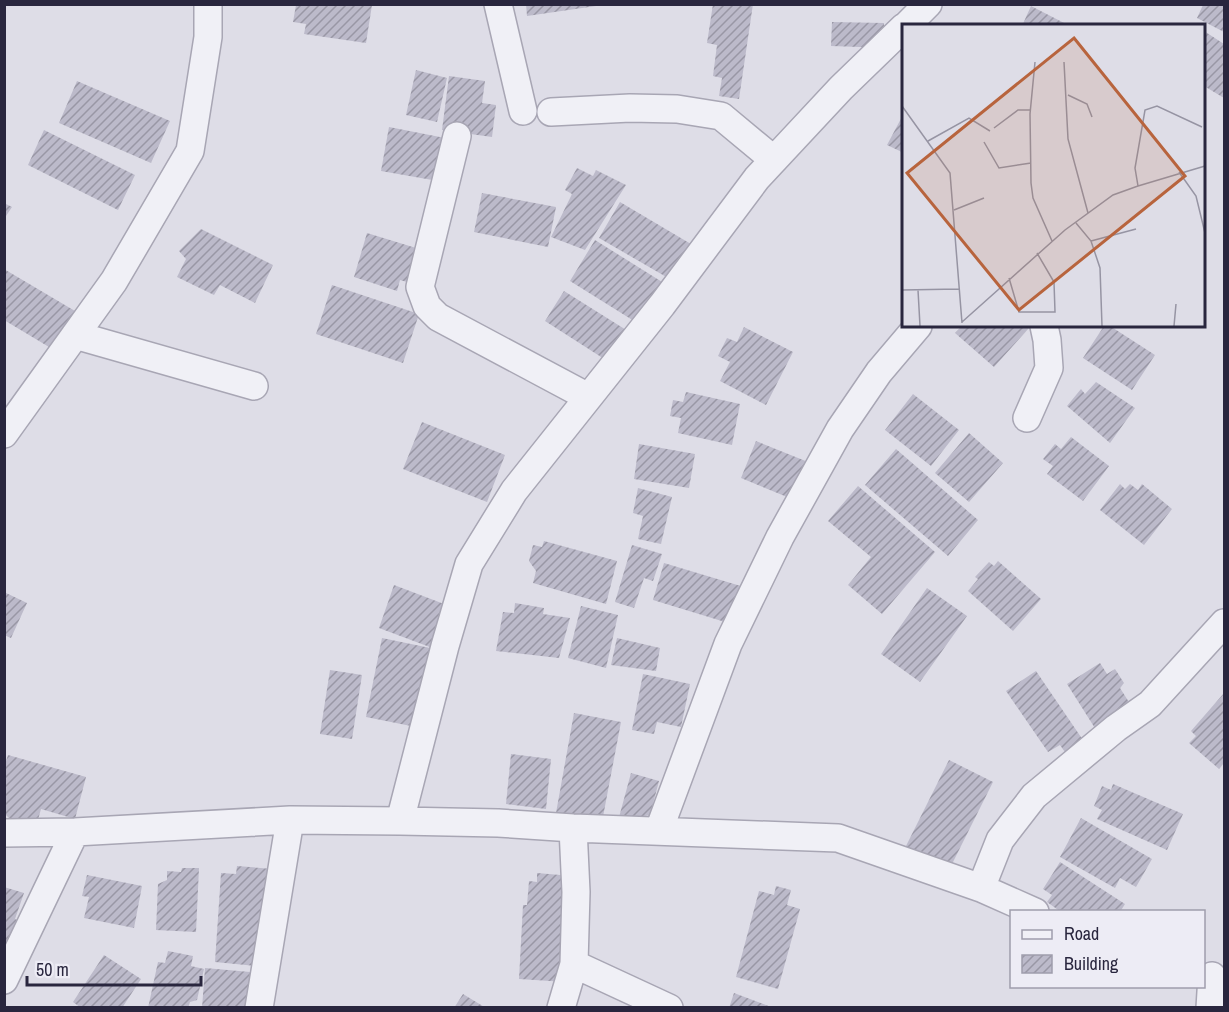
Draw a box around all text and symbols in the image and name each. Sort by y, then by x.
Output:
inset map [902,24,1205,327]
legend [1010,910,1205,988]
text: Road [1064,921,1099,946]
scale bar [27,949,201,987]
text: Building [1064,951,1119,976]
text: 50 m [36,957,69,982]

